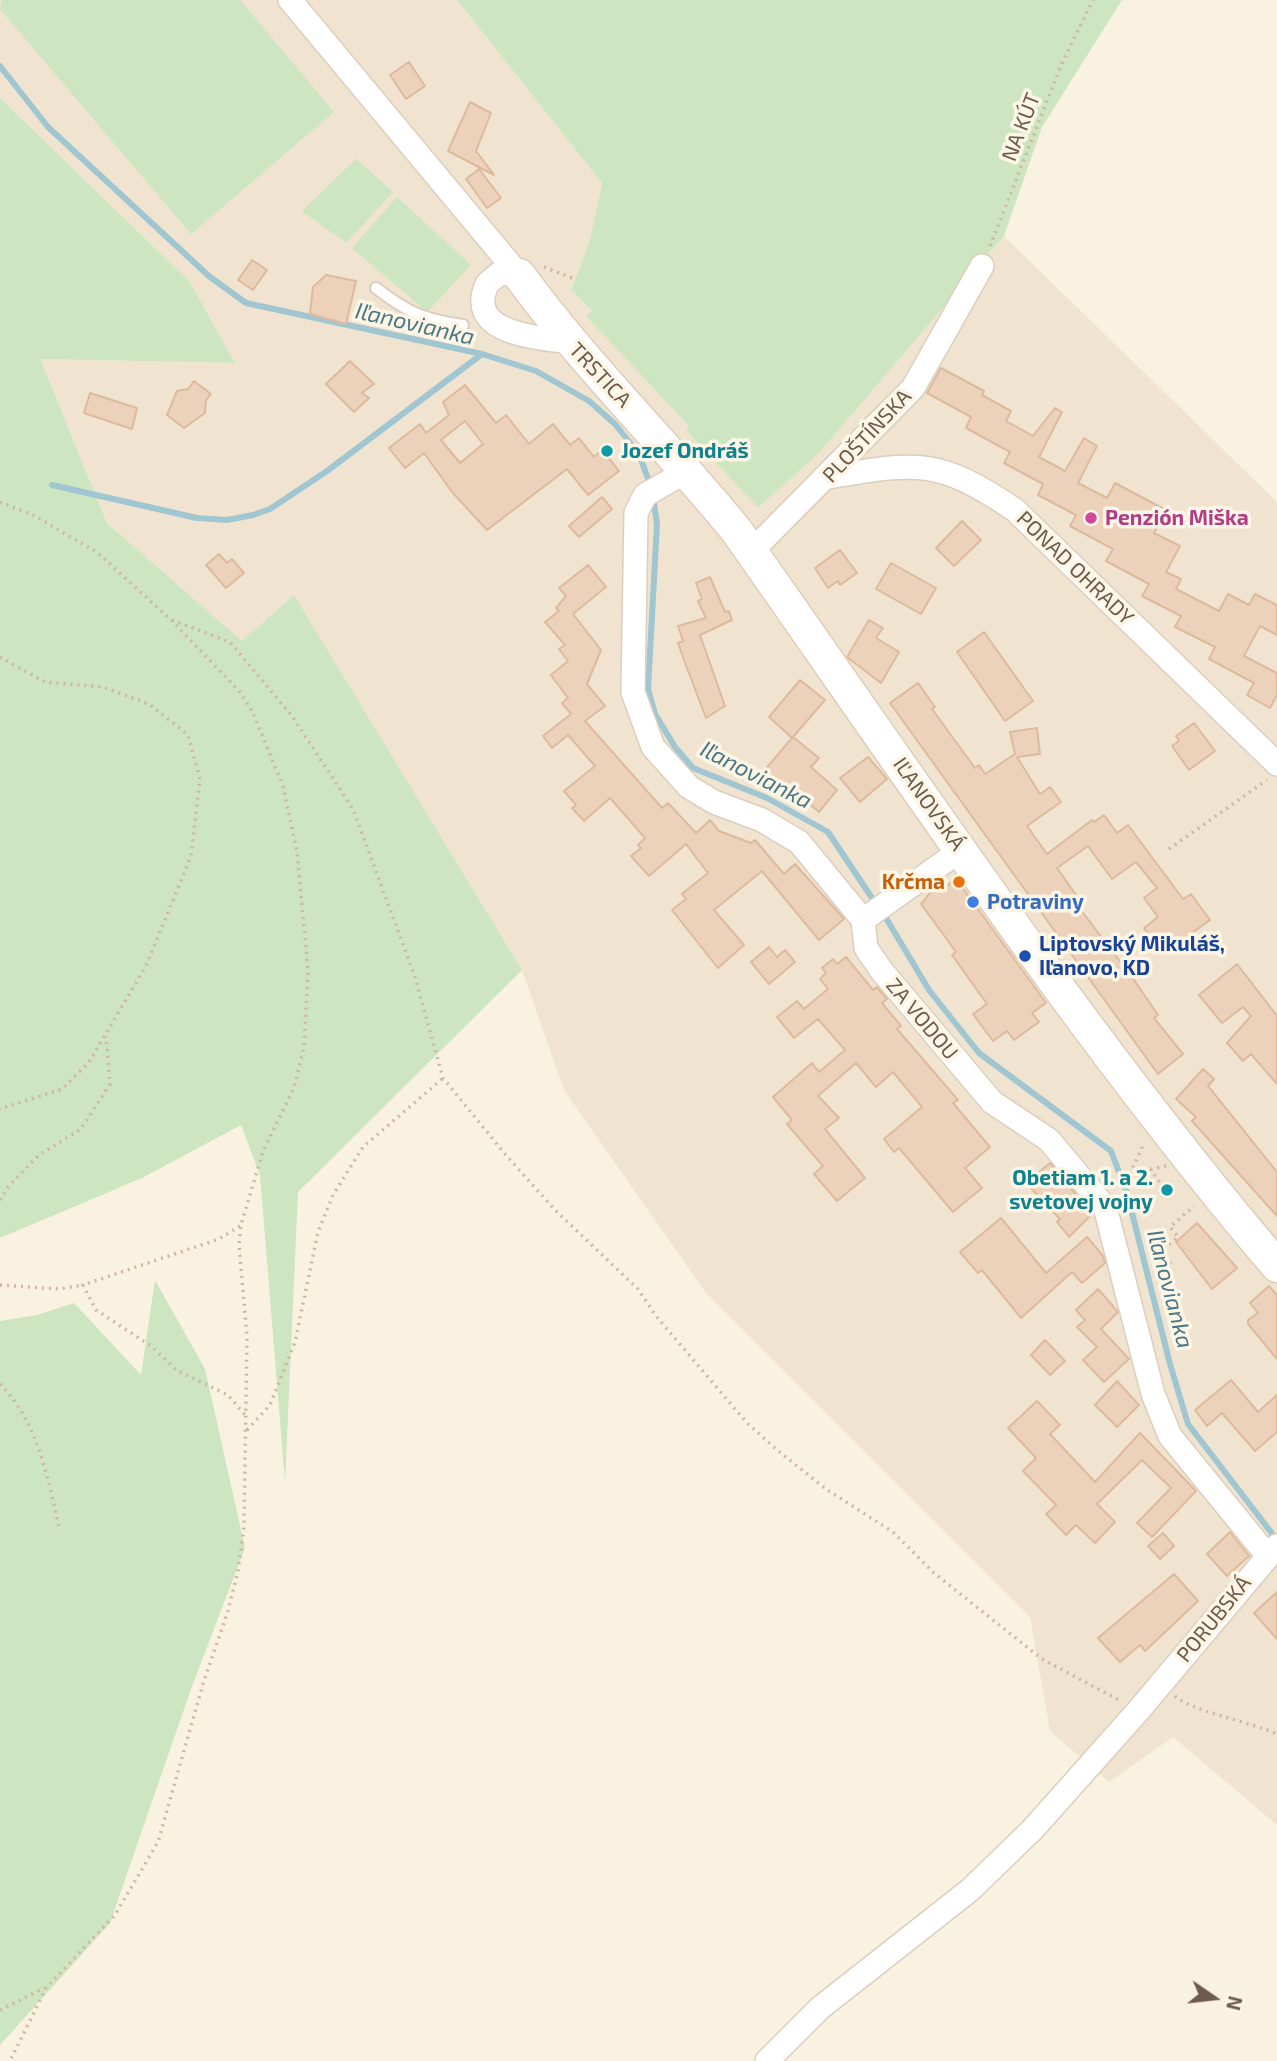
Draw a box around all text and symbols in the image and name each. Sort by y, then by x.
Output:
street label: NA KÚT [996,89,1046,165]
water label: Iľanovianka [353,297,477,351]
street label: TRSTICA [564,337,636,413]
street label: PLOŠTÍNSKA [817,384,917,488]
place label: Jozef Ondráš [621,438,749,464]
marker: Jozef Ondráš [599,443,615,459]
place label: Penzión Miška [1105,505,1249,531]
street label: PONAD OHRADY [1011,506,1139,630]
marker: Penzión Miška [1083,510,1099,526]
water label: Iľanovianka [696,735,816,815]
street label: IĽANOVSKÁ [888,752,970,856]
place label: Krčma [882,869,945,895]
marker: Krčma [951,874,967,890]
place label: Potraviny [987,889,1084,915]
marker: Potraviny [965,894,981,910]
place label: Liptovský Mikuláš, Iľanovo, KD [1039,931,1225,981]
marker: Liptovský Mikuláš, Iľanovo, KD [1017,948,1033,964]
street label: ZA VODOU [881,973,963,1065]
place label: Obetiam 1. a 2. svetovej vojny [1009,1165,1153,1215]
marker: Obetiam 1. a 2. svetovej vojny [1159,1182,1175,1198]
water label: Iľanovianka [1141,1227,1199,1351]
street label: PORUBSKÁ [1172,1571,1256,1667]
north arrow [1179,1963,1249,2033]
text: N [1222,1994,1248,2013]

